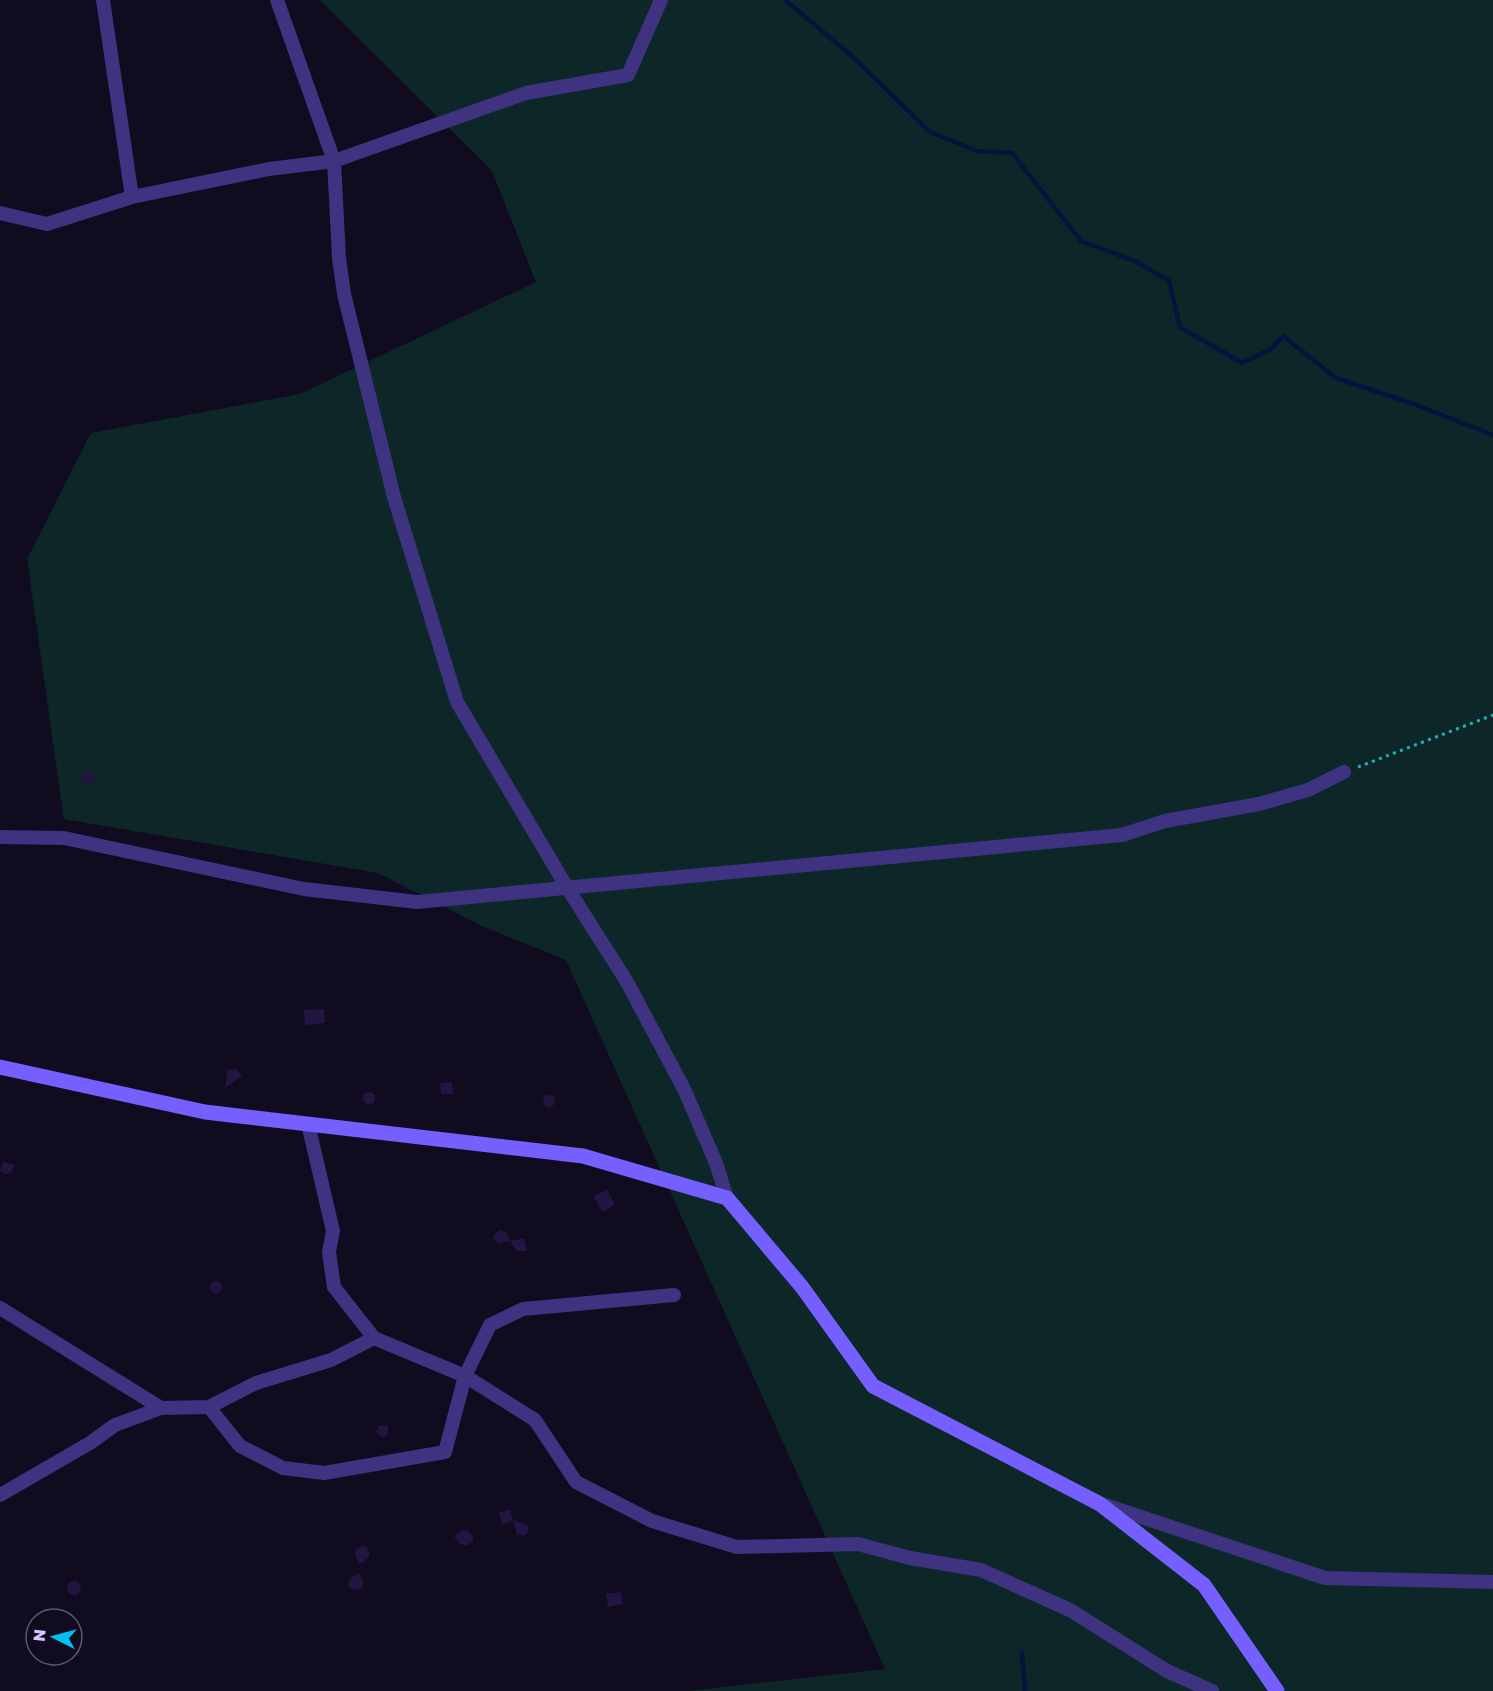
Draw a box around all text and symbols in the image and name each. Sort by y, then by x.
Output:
north arrow [24,1607,84,1667]
text: N [29,1628,50,1643]

